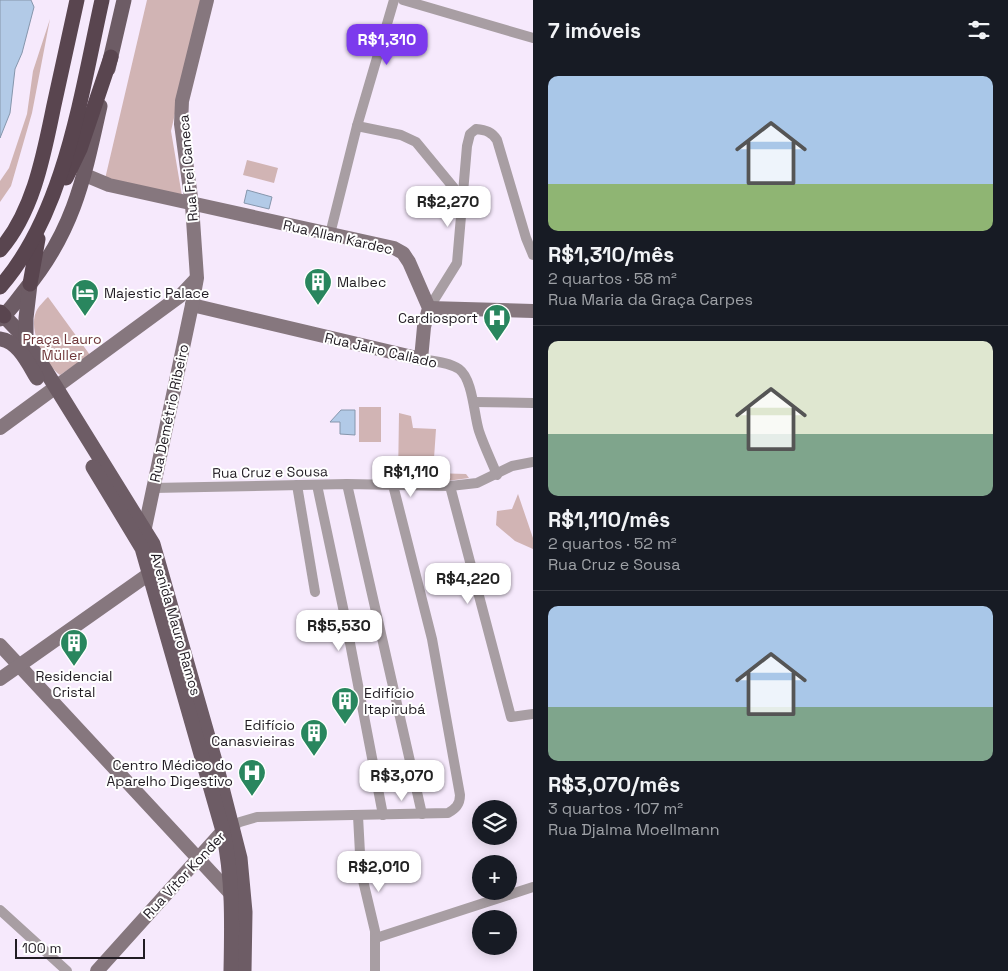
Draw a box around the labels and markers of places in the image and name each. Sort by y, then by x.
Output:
pin: R$1,310 [341,23,433,66]
pin: R$2,270 [402,186,494,228]
building icon: Malbec [303,267,333,306]
place label: Malbec [337,273,386,291]
hotel icon: Majestic Palace [70,278,100,317]
place label: Majestic Palace [104,284,209,302]
hospital icon: Cardiosport [482,303,512,342]
place label: Cardiosport [398,309,478,327]
pin: R$1,110 [365,456,457,498]
pin: R$4,220 [422,562,514,605]
pin: R$5,530 [293,610,385,652]
building icon: Residencial Cristal [59,628,89,667]
place label: Residencial Cristal [35,667,113,701]
place label: Edifício Itapirubá [364,684,425,718]
building icon: Edifício Itapirubá [330,686,360,725]
place label: Edifício Canasvieiras [211,716,295,750]
building icon: Edifício Canasvieiras [299,718,329,757]
place label: Centro Médico do Aparelho Digestivo [107,756,233,790]
hospital icon: Centro Médico do Aparelho Digestivo [237,758,267,797]
pin: R$3,070 [356,760,448,802]
pin: R$2,010 [333,850,425,893]

